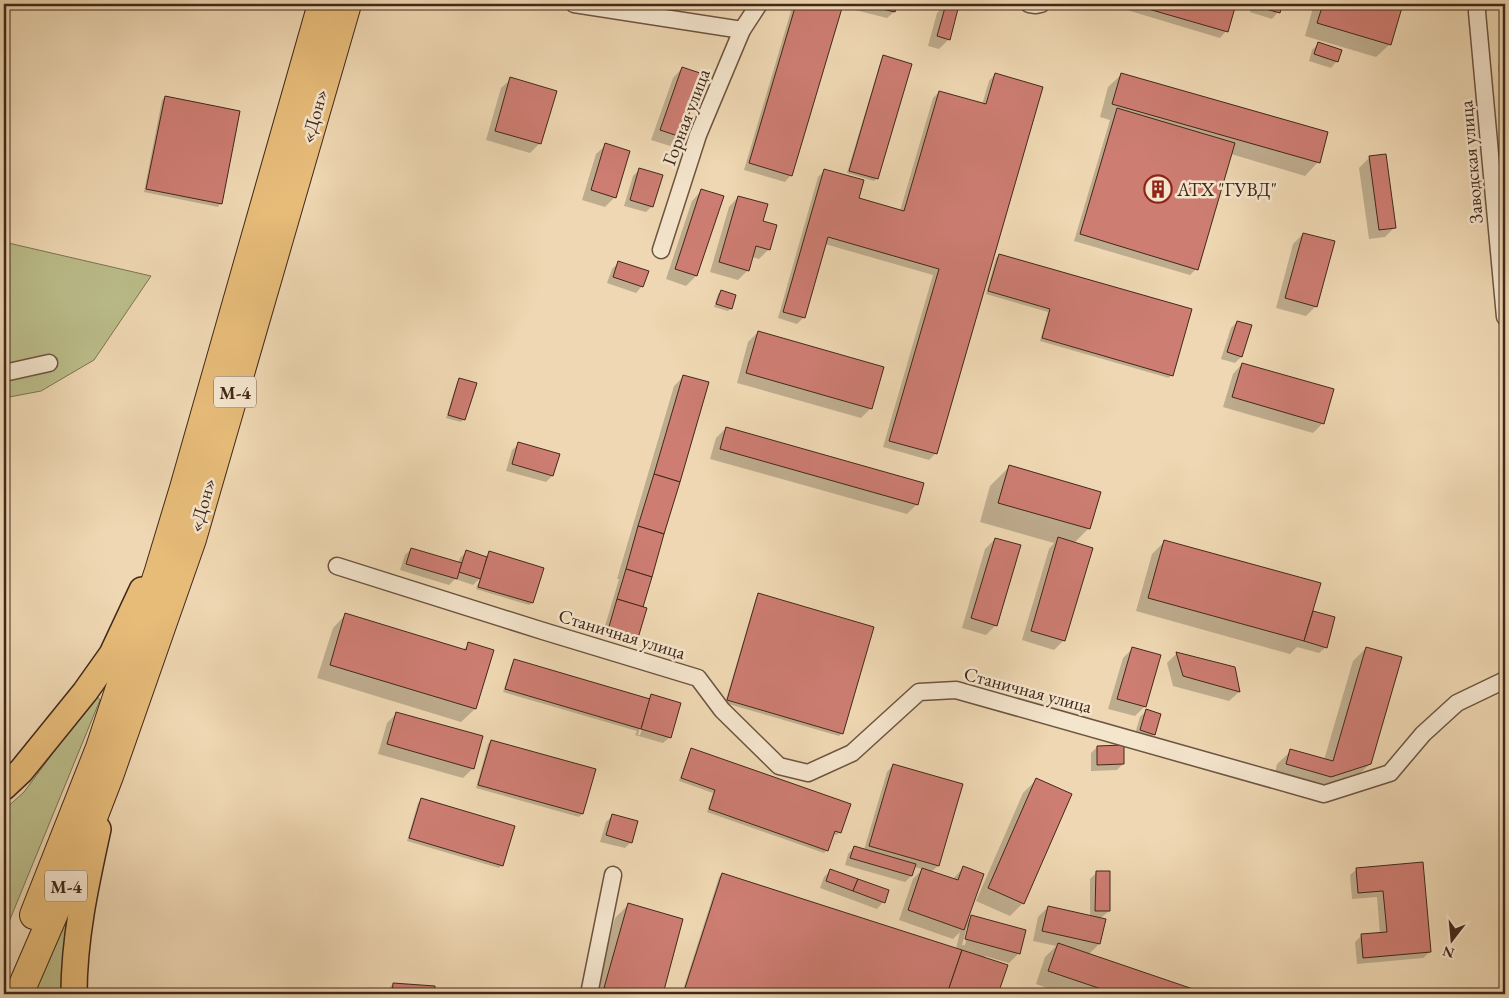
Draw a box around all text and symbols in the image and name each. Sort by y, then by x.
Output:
street label: Горная улица [656,65,716,169]
street label: «Дон» [294,86,334,146]
street label: Заводская улица [1453,99,1489,225]
building icon: АТХ "ГУВД" [1143,174,1173,204]
place label: АТХ "ГУВД" [1176,177,1277,202]
road number: М-4 [214,377,256,408]
street label: «Дон» [182,475,222,535]
street label: Станичная улица [555,603,689,665]
street label: Станичная улица [961,661,1095,719]
road number: М-4 [45,870,87,901]
north arrow [1426,916,1476,966]
text: N [1440,942,1456,963]

